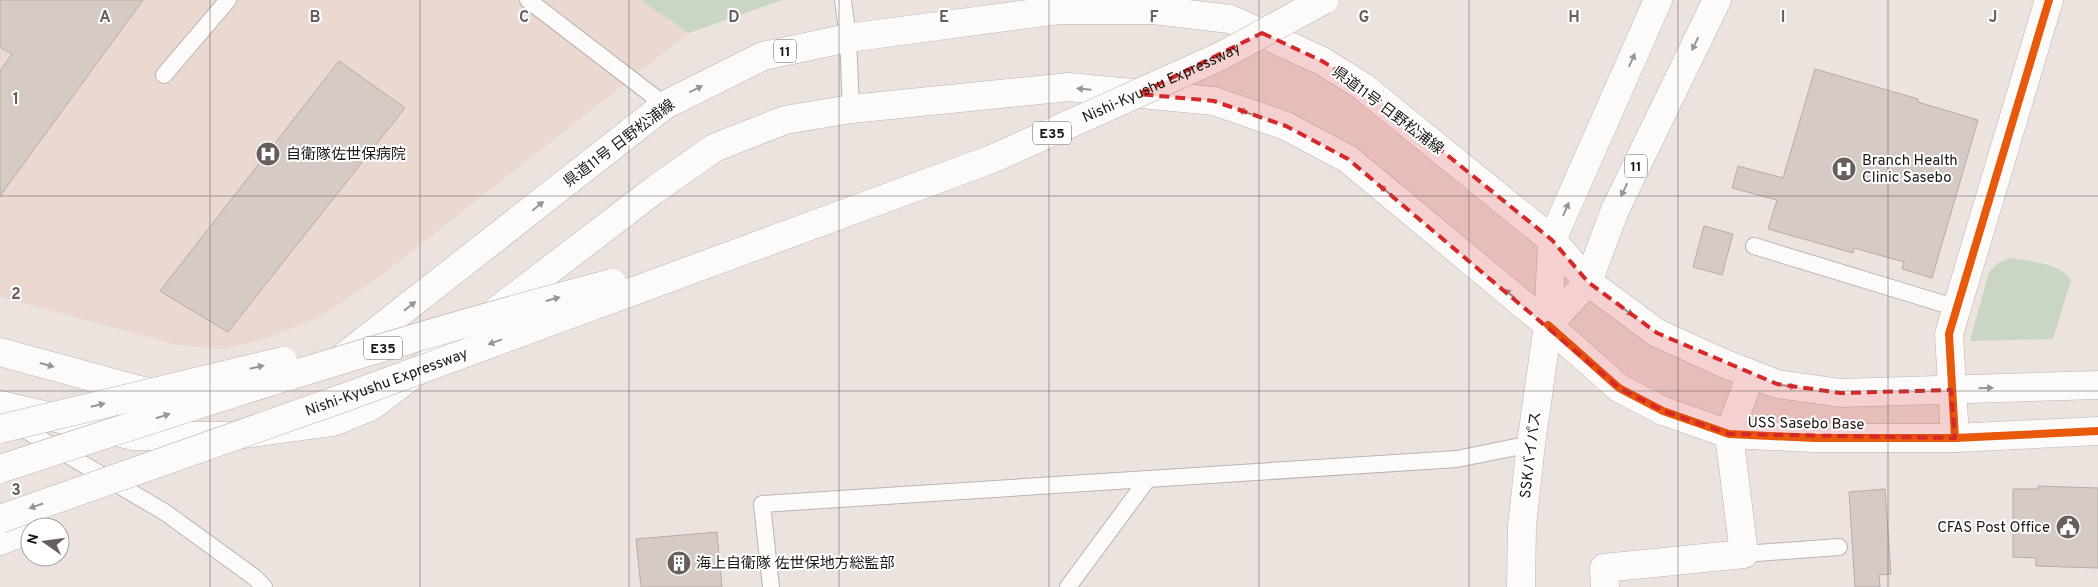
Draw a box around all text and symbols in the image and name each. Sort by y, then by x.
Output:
text: A [99,8,111,28]
text: B [309,8,321,28]
text: C [519,8,529,28]
text: D [728,8,740,28]
text: E [939,8,949,28]
text: F [1149,8,1159,28]
text: G [1359,8,1369,28]
text: H [1568,8,1580,28]
text: I [1781,8,1785,28]
text: J [1989,8,1997,28]
one-way arrow [1691,37,1699,51]
street label: Nishi-Kyushu Expressway [1080,39,1244,128]
road number: 11 [774,40,796,62]
one-way arrow [1628,53,1636,67]
street label: 県道11号 日野松浦線 [1328,62,1447,159]
one-way arrow [689,85,703,93]
one-way arrow [1076,85,1092,93]
text: 1 [13,90,19,110]
street label: 県道11号 日野松浦線 [560,95,679,192]
one-way arrow [1237,108,1252,115]
road number: E35 [1033,122,1071,144]
hospital icon: 自衛隊佐世保病院 [255,141,281,167]
place label: 自衛隊佐世保病院 [286,146,406,165]
place label: Branch Health Clinic Sasebo [1862,152,1958,188]
road number: 11 [1625,154,1647,178]
hospital icon: Branch Health Clinic Sasebo [1831,156,1857,182]
one-way arrow [1620,183,1628,197]
one-way arrow [1379,184,1392,195]
one-way arrow [531,200,544,211]
one-way arrow [1562,202,1570,216]
text: 2 [11,285,21,305]
one-way arrow [1504,288,1517,299]
one-way arrow [546,294,561,302]
one-way arrow [403,301,416,311]
one-way arrow [1620,306,1634,316]
road number: E35 [364,336,402,359]
one-way arrow [487,338,502,346]
street label: Nishi-Kyushu Expressway [303,345,471,422]
one-way arrow [39,361,55,369]
one-way arrow [249,363,264,371]
one-way arrow [1781,382,1797,390]
one-way arrow [1978,384,1994,392]
one-way arrow [91,401,106,409]
one-way arrow [155,411,170,419]
street label: SSKバイパス [1517,411,1546,500]
street label: USS Sasebo Base [1747,414,1865,435]
text: 3 [11,481,21,501]
one-way arrow [28,502,43,510]
public building icon: CFAS Post Office [2055,514,2081,540]
north arrow [20,517,70,567]
place label: CFAS Post Office [1937,519,2050,538]
text: N [24,532,43,546]
building icon: 海上自衛隊 佐世保地方総監部 [666,550,692,576]
place label: 海上自衛隊 佐世保地方総監部 [696,555,895,574]

